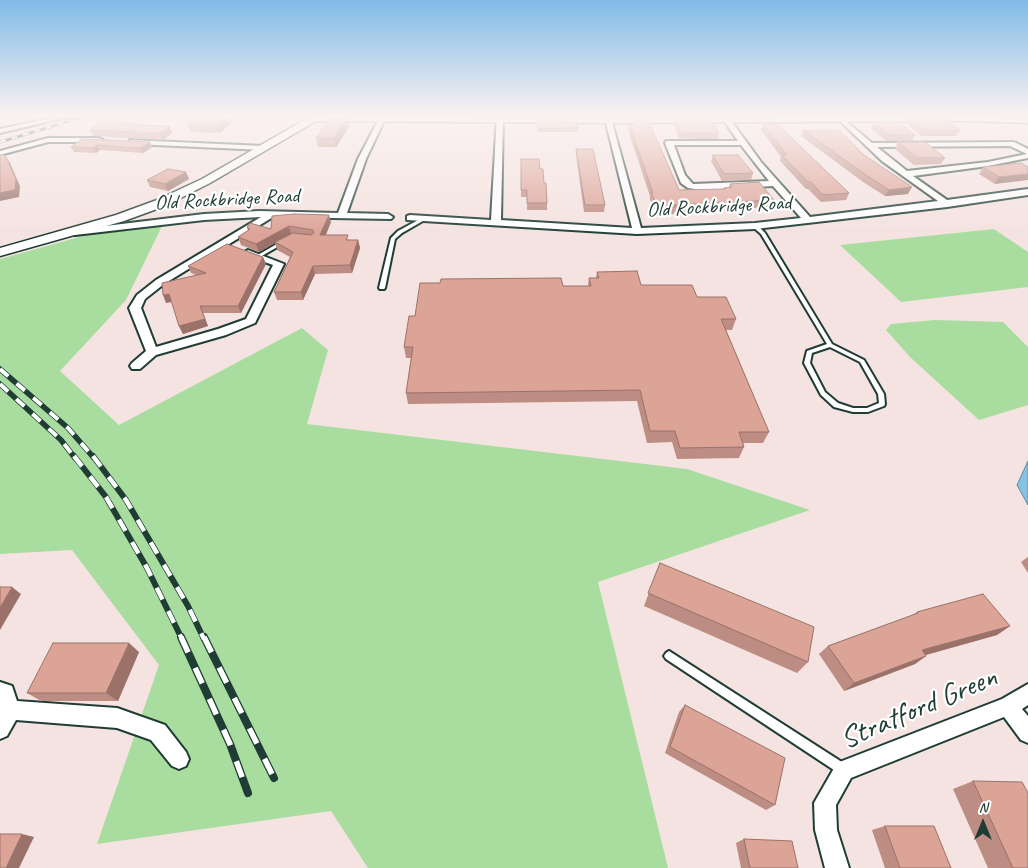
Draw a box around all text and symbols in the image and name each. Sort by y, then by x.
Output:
street label: Old Rockbridge Road [154,184,300,216]
street label: Old Rockbridge Road [646,191,792,223]
street label: Stratford Green [835,660,1003,758]
north arrow [958,798,1008,848]
text: N [979,799,987,816]

